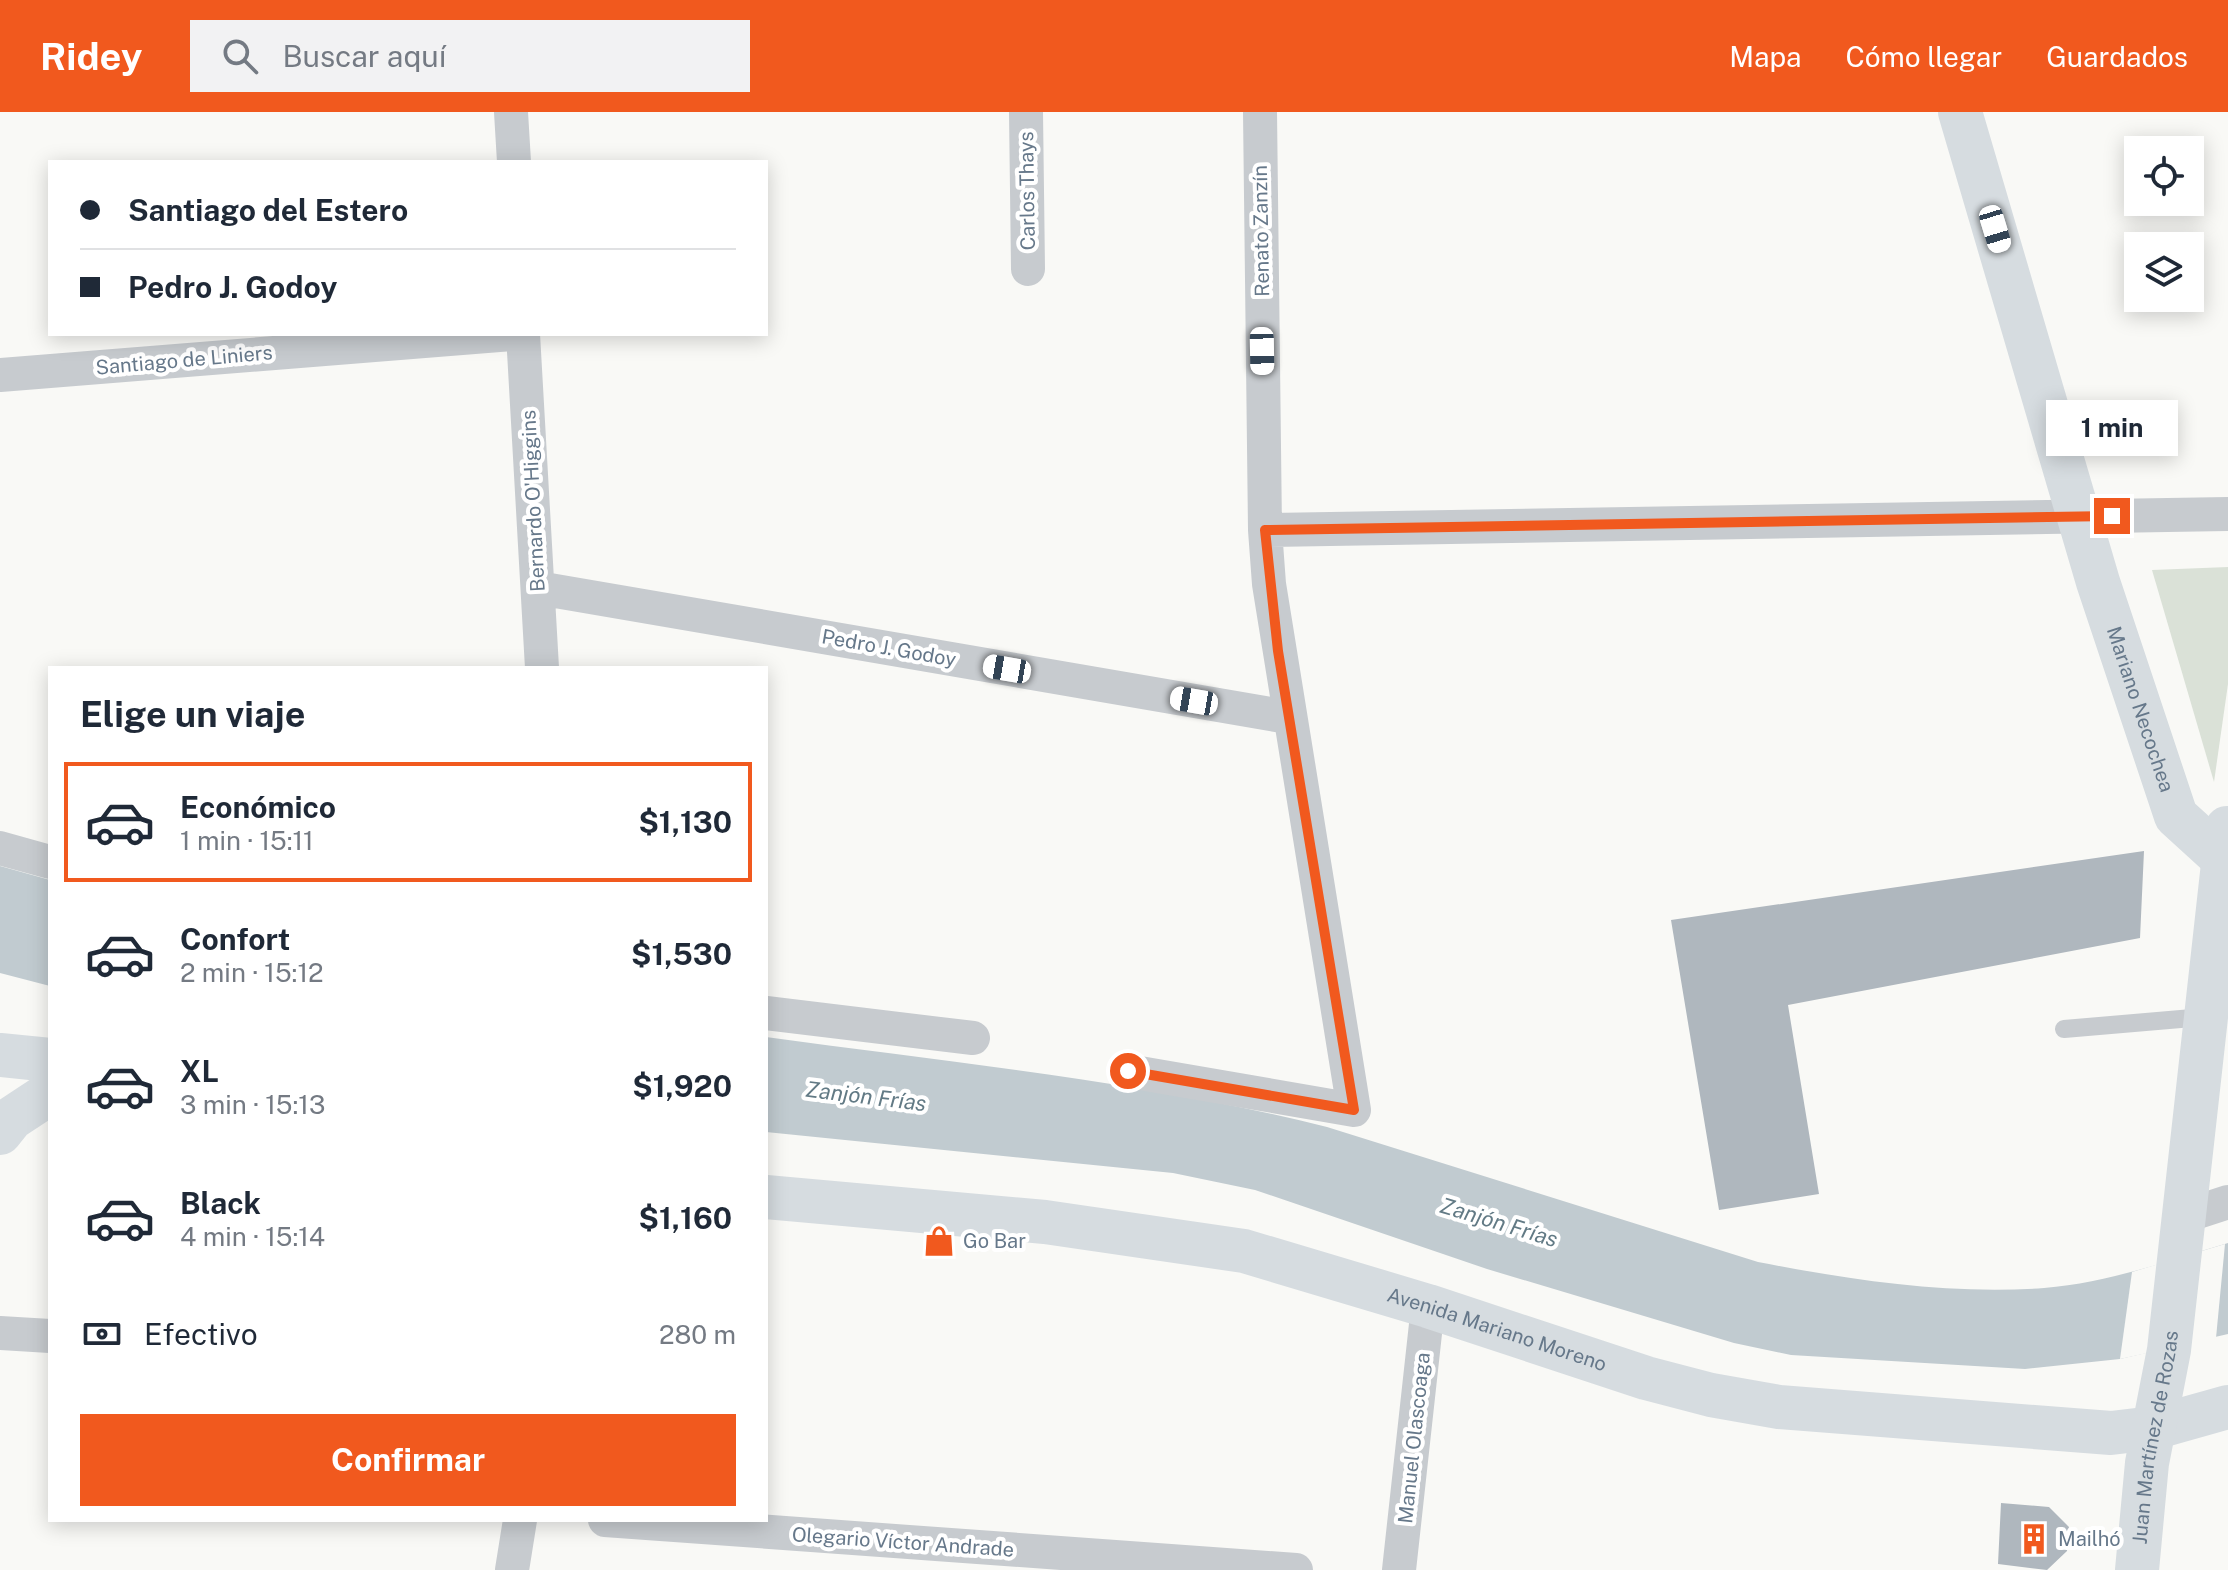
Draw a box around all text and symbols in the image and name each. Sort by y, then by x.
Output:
search box [190,20,750,92]
text: Ridey [40,34,142,79]
icon: search [218,34,262,78]
text: Buscar aquí [282,38,446,74]
text: Mapa [1729,40,1801,73]
text: Cómo llegar [1845,40,2002,73]
text: Guardados [2046,40,2188,73]
street label: Carlos Thays [1014,131,1040,251]
map controls [2124,136,2204,312]
button: locate [2124,136,2204,216]
street label: Renato Zanzín [1248,165,1274,297]
text: Santiago del Estero [128,192,408,228]
car [1977,203,2013,255]
button: layers [2124,232,2204,312]
text: Pedro J. Godoy [128,269,337,305]
car [1250,327,1274,375]
street label: Santiago de Liniers [95,340,273,380]
callout: 1 min [2046,400,2178,456]
street label: Bernardo O'Higgins [516,410,550,592]
text: 1 min [2081,412,2143,443]
route end [2094,498,2130,534]
street label: Mariano Necochea [2102,623,2179,795]
street label: Pedro J. Godoy [820,624,958,672]
car [981,653,1033,685]
car [1168,685,1220,717]
text: Elige un viaje [80,693,305,735]
icon: car [84,786,156,858]
text: Económico [180,789,336,825]
text: $1,130 [638,804,732,840]
text: 1 min · 15:11 [180,825,314,856]
icon: car [84,918,156,990]
text: Confort [180,921,290,957]
text: $1,530 [631,936,732,972]
text: 2 min · 15:12 [180,957,324,988]
icon: car [84,1050,156,1122]
text: XL [180,1053,219,1089]
route start [1110,1053,1146,1089]
text: $1,920 [632,1068,732,1104]
water label: Zanjón Frías [804,1076,928,1116]
text: 3 min · 15:13 [180,1089,325,1120]
icon: car [84,1182,156,1254]
text: Black [180,1185,261,1221]
water label: Zanjón Frías [1437,1192,1561,1252]
text: $1,160 [639,1200,732,1236]
text: 4 min · 15:14 [180,1221,325,1252]
shop icon: Go Bar [922,1224,956,1258]
place label: Go Bar [963,1229,1026,1253]
street label: Avenida Mariano Moreno [1384,1282,1610,1376]
icon: cash [80,1312,124,1356]
text: Efectivo [144,1316,258,1352]
text: 280 m [659,1319,736,1350]
street label: Juan Martínez de Rozas [2127,1329,2183,1545]
street label: Manuel Olascoaga [1393,1351,1435,1525]
button: Confirmar [80,1414,736,1506]
street label: Olegario Víctor Andrade [791,1522,1015,1562]
building icon: Mailhó [2017,1522,2051,1556]
place label: Mailhó [2058,1527,2121,1551]

